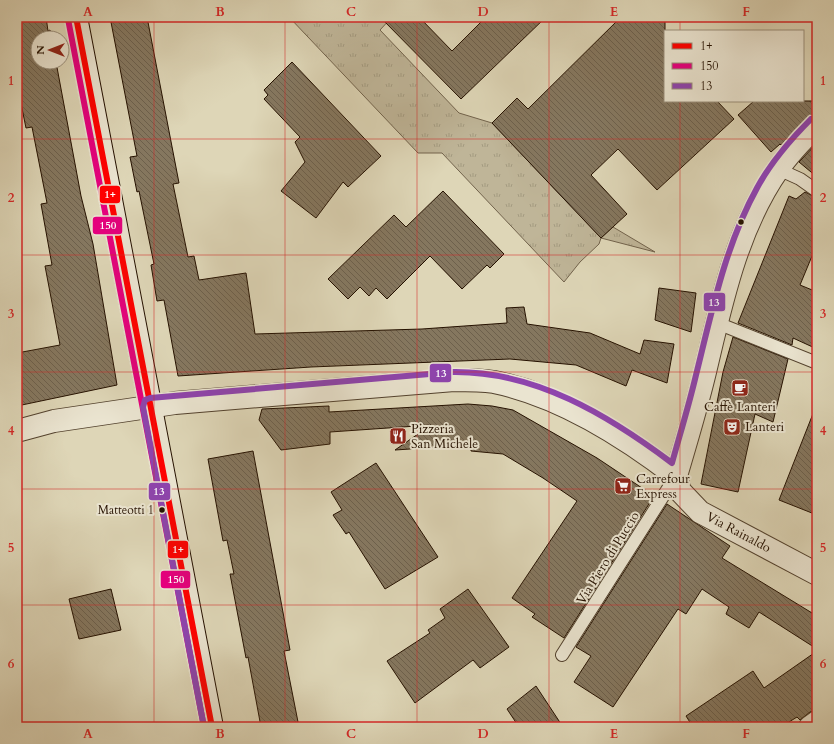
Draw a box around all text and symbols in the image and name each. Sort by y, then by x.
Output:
text: A [83,3,93,21]
text: B [215,3,225,21]
text: C [346,3,356,21]
text: D [477,3,489,21]
text: E [610,3,618,21]
text: F [742,3,750,21]
north arrow [30,30,70,70]
legend [664,30,804,102]
text: 1+ [700,38,712,54]
text: N [33,45,48,55]
text: 150 [700,58,718,74]
text: 1 [8,72,14,90]
text: 1 [820,72,826,90]
text: 13 [700,78,712,94]
line badge: 1+ [99,185,121,204]
text: 1+ [104,187,116,202]
text: 2 [8,189,15,207]
text: 2 [820,189,827,207]
line badge: 150 [92,216,123,235]
unlabelled marker [736,217,746,227]
text: 150 [100,218,117,233]
line badge: 13 [703,292,726,312]
text: 13 [708,295,720,310]
text: 3 [8,305,15,323]
text: 3 [820,305,827,323]
line badge: 13 [429,363,452,383]
text: 13 [435,366,447,381]
cafe icon: Caffè Lanteri [730,378,750,398]
place label: Caffè Lanteri [704,398,776,416]
theatre icon: Lanteri [722,417,742,437]
place label: Lanteri [745,418,785,436]
place label: Pizzeria San Michele [411,420,478,453]
text: 4 [8,422,15,440]
text: 4 [820,422,827,440]
restaurant icon: Pizzeria San Michele [388,426,408,446]
place label: Carrefour Express [636,470,690,503]
supermarket icon: Carrefour Express [613,476,633,496]
line badge: 13 [148,482,171,501]
text: 13 [153,484,165,499]
place label: Matteotti 1 [98,502,154,518]
marker: Matteotti 1 [157,505,167,515]
street label: Via Piero di Puccio [572,508,644,608]
street label: Via Rainaldo [703,508,774,557]
text: 5 [8,539,14,557]
text: 5 [820,539,826,557]
line badge: 1+ [167,540,189,559]
text: 1+ [172,542,184,557]
line badge: 150 [160,570,191,589]
text: 150 [168,572,185,587]
text: 6 [8,655,15,673]
text: 6 [820,655,827,673]
text: A [83,725,93,743]
text: B [215,725,225,743]
text: C [346,725,356,743]
text: D [477,725,489,743]
text: E [610,725,618,743]
text: F [742,725,750,743]

